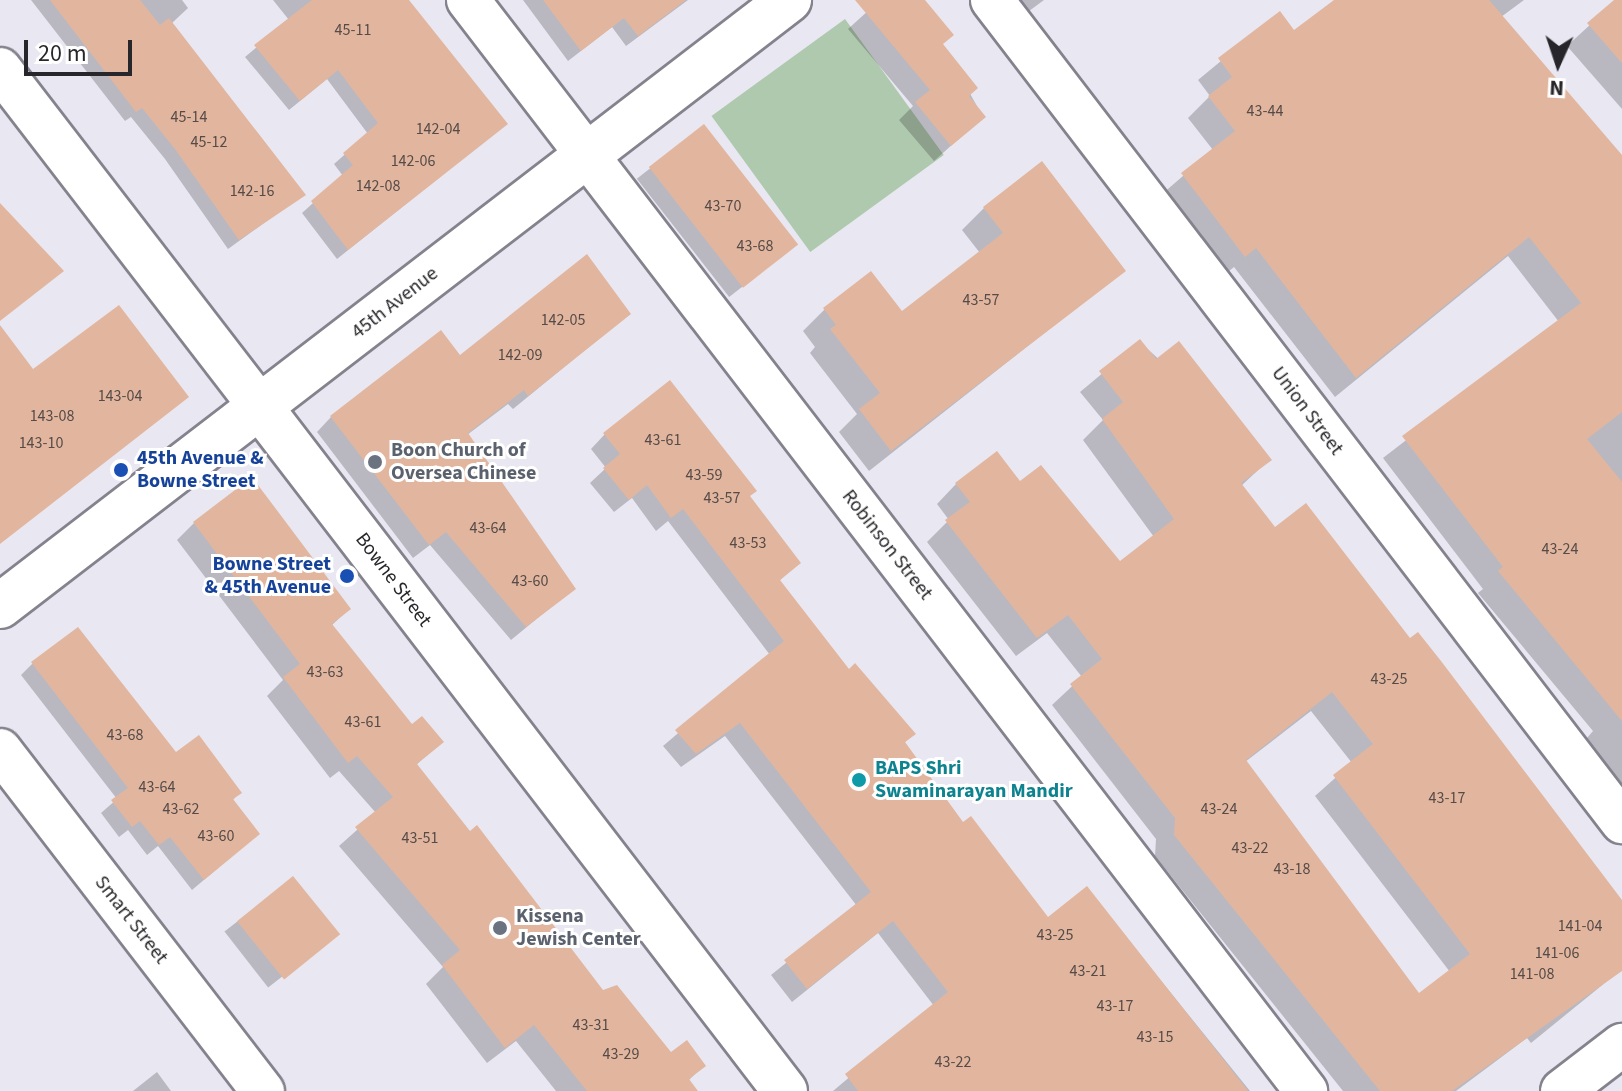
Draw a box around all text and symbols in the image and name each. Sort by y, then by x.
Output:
house number: 45-11 [335,20,371,40]
scale bar [28,24,136,74]
north arrow [1518,24,1598,104]
text: 20 m [38,36,87,71]
text: N [1549,72,1565,104]
house number: 43-44 [1247,101,1283,121]
house number: 45-14 [171,107,207,127]
house number: 142-04 [416,119,460,139]
house number: 45-12 [191,132,227,152]
house number: 142-06 [391,151,435,171]
house number: 142-08 [356,176,400,196]
house number: 142-16 [230,181,274,201]
house number: 43-70 [705,196,741,216]
house number: 43-68 [737,236,773,256]
street label: 45th Avenue [347,262,443,344]
house number: 43-57 [963,290,999,310]
house number: 142-05 [541,310,585,330]
house number: 142-09 [498,345,542,365]
street label: Union Street [1266,362,1348,460]
house number: 143-04 [98,386,142,406]
house number: 143-08 [30,406,74,426]
house number: 43-61 [645,430,681,450]
house number: 143-10 [19,433,63,453]
place label: Boon Church of Oversea Chinese [391,438,536,485]
place label: 45th Avenue & Bowne Street [137,446,263,493]
marker: Boon Church of Oversea Chinese [366,453,384,471]
marker: 45th Avenue & Bowne Street [112,461,130,479]
house number: 43-59 [686,465,722,485]
street label: Robinson Street [837,485,937,605]
house number: 43-57 [704,488,740,508]
house number: 43-64 [470,518,506,538]
street label: Bowne Street [350,528,436,632]
house number: 43-53 [730,533,766,553]
house number: 43-24 [1542,539,1578,559]
place label: Bowne Street & 45th Avenue [205,552,331,599]
marker: Bowne Street & 45th Avenue [338,567,356,585]
house number: 43-60 [512,571,548,591]
house number: 43-63 [307,662,343,682]
house number: 43-25 [1371,669,1407,689]
house number: 43-61 [345,712,381,732]
house number: 43-68 [107,725,143,745]
place label: BAPS Shri Swaminarayan Mandir [875,756,1073,803]
marker: BAPS Shri Swaminarayan Mandir [850,771,868,789]
house number: 43-64 [139,777,175,797]
house number: 43-17 [1429,788,1465,808]
house number: 43-62 [163,799,199,819]
house number: 43-24 [1201,799,1237,819]
house number: 43-60 [198,826,234,846]
house number: 43-51 [402,828,438,848]
house number: 43-22 [1232,838,1268,858]
house number: 43-18 [1274,859,1310,879]
street label: Smart Street [89,871,173,969]
place label: Kissena Jewish Center [516,904,641,951]
house number: 141-04 [1558,916,1602,936]
marker: Kissena Jewish Center [491,919,509,937]
house number: 43-25 [1037,925,1073,945]
house number: 141-06 [1535,943,1579,963]
house number: 43-21 [1070,961,1106,981]
house number: 141-08 [1510,964,1554,984]
house number: 43-17 [1097,996,1133,1016]
house number: 43-31 [573,1015,609,1035]
house number: 43-15 [1137,1027,1173,1047]
house number: 43-29 [603,1044,639,1064]
house number: 43-22 [935,1052,971,1072]

